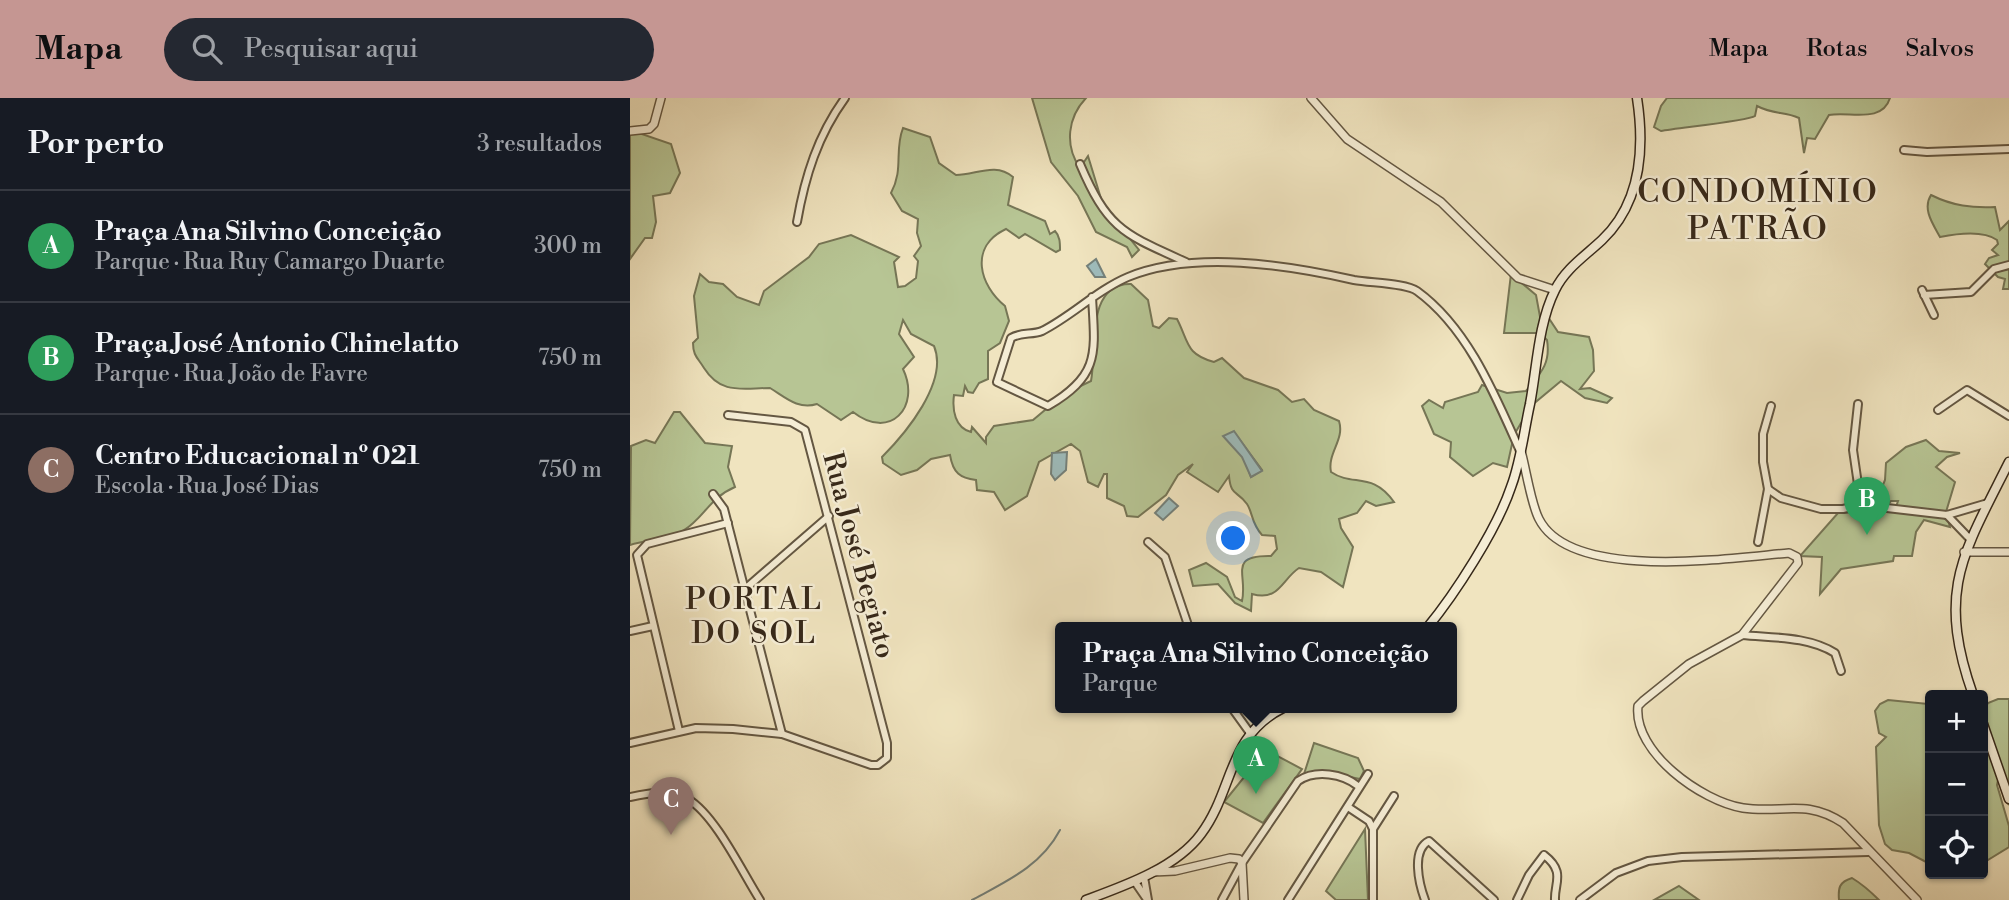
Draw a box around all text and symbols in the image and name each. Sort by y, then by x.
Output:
search box [164,18,654,81]
text: Mapa [35,29,122,70]
icon: search [188,30,226,68]
text: Pesquisar aqui [244,33,418,65]
text: Mapa [1709,34,1768,64]
text: Rotas [1806,34,1867,64]
text: Salvos [1905,34,1974,64]
text: Por perto [28,125,164,163]
text: 3 resultados [477,130,602,158]
district label: CONDOMÍNIO PATRÃO [1637,170,1879,249]
text: Praça Ana Silvino Conceição [95,216,442,248]
text: A [43,232,59,260]
text: 300 m [534,232,602,260]
text: Parque · Rua Ruy Camargo Duarte [95,248,445,276]
text: Praça José Antonio Chinelatto [95,328,459,360]
text: B [42,344,60,372]
text: 750 m [538,344,602,372]
text: Parque · Rua João de Favre [95,360,368,388]
text: Centro Educacional nº 021 [95,440,419,472]
street label: Rua José Begiato [814,448,903,662]
text: C [43,456,59,484]
text: 750 m [538,456,602,484]
text: Escola · Rua José Dias [95,472,319,500]
pin: B [1844,477,1890,535]
your location [1216,521,1250,555]
district label: PORTAL DO SOL [685,581,823,653]
popup [1055,622,1457,713]
text: Praça Ana Silvino Conceição [1083,638,1429,670]
text: Parque [1083,670,1158,698]
map controls [1925,690,1988,879]
button: + [1925,690,1988,753]
pin: A [1233,736,1279,794]
button: − [1925,753,1988,816]
pin: C [648,777,694,835]
button: locate [1925,816,1988,879]

